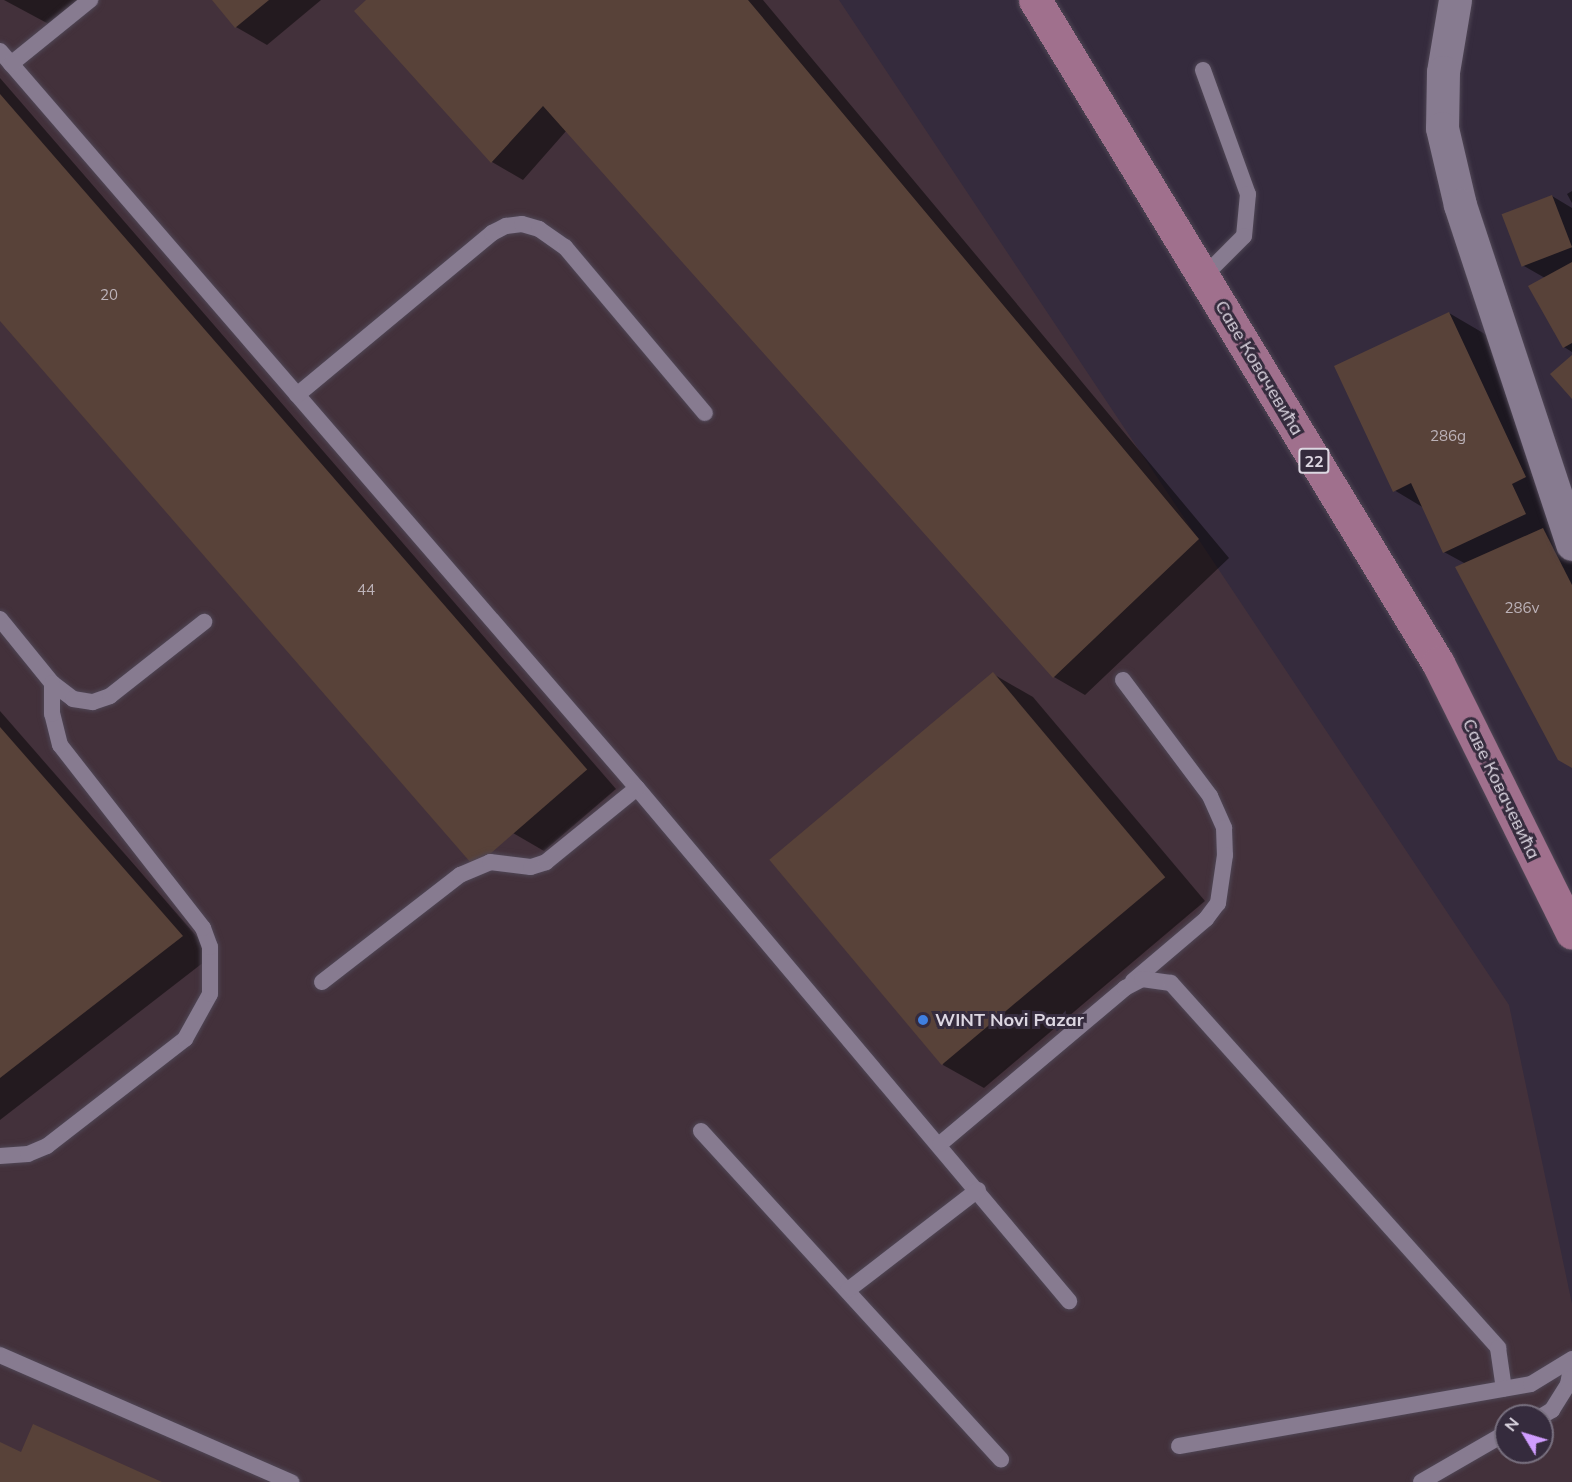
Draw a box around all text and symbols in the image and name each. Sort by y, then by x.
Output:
house number: 20 [100,286,118,304]
street label: Саве Ковачевића [1210,297,1308,439]
house number: 286g [1430,427,1466,445]
road number: 22 [1298,448,1330,474]
house number: 44 [357,581,375,599]
house number: 286v [1505,599,1539,617]
street label: Саве Ковачевића [1458,715,1544,863]
place label: WINT Novi Pazar [935,1009,1084,1031]
marker: WINT Novi Pazar [916,1013,930,1027]
north arrow [1494,1404,1554,1464]
text: N [1500,1413,1523,1435]

